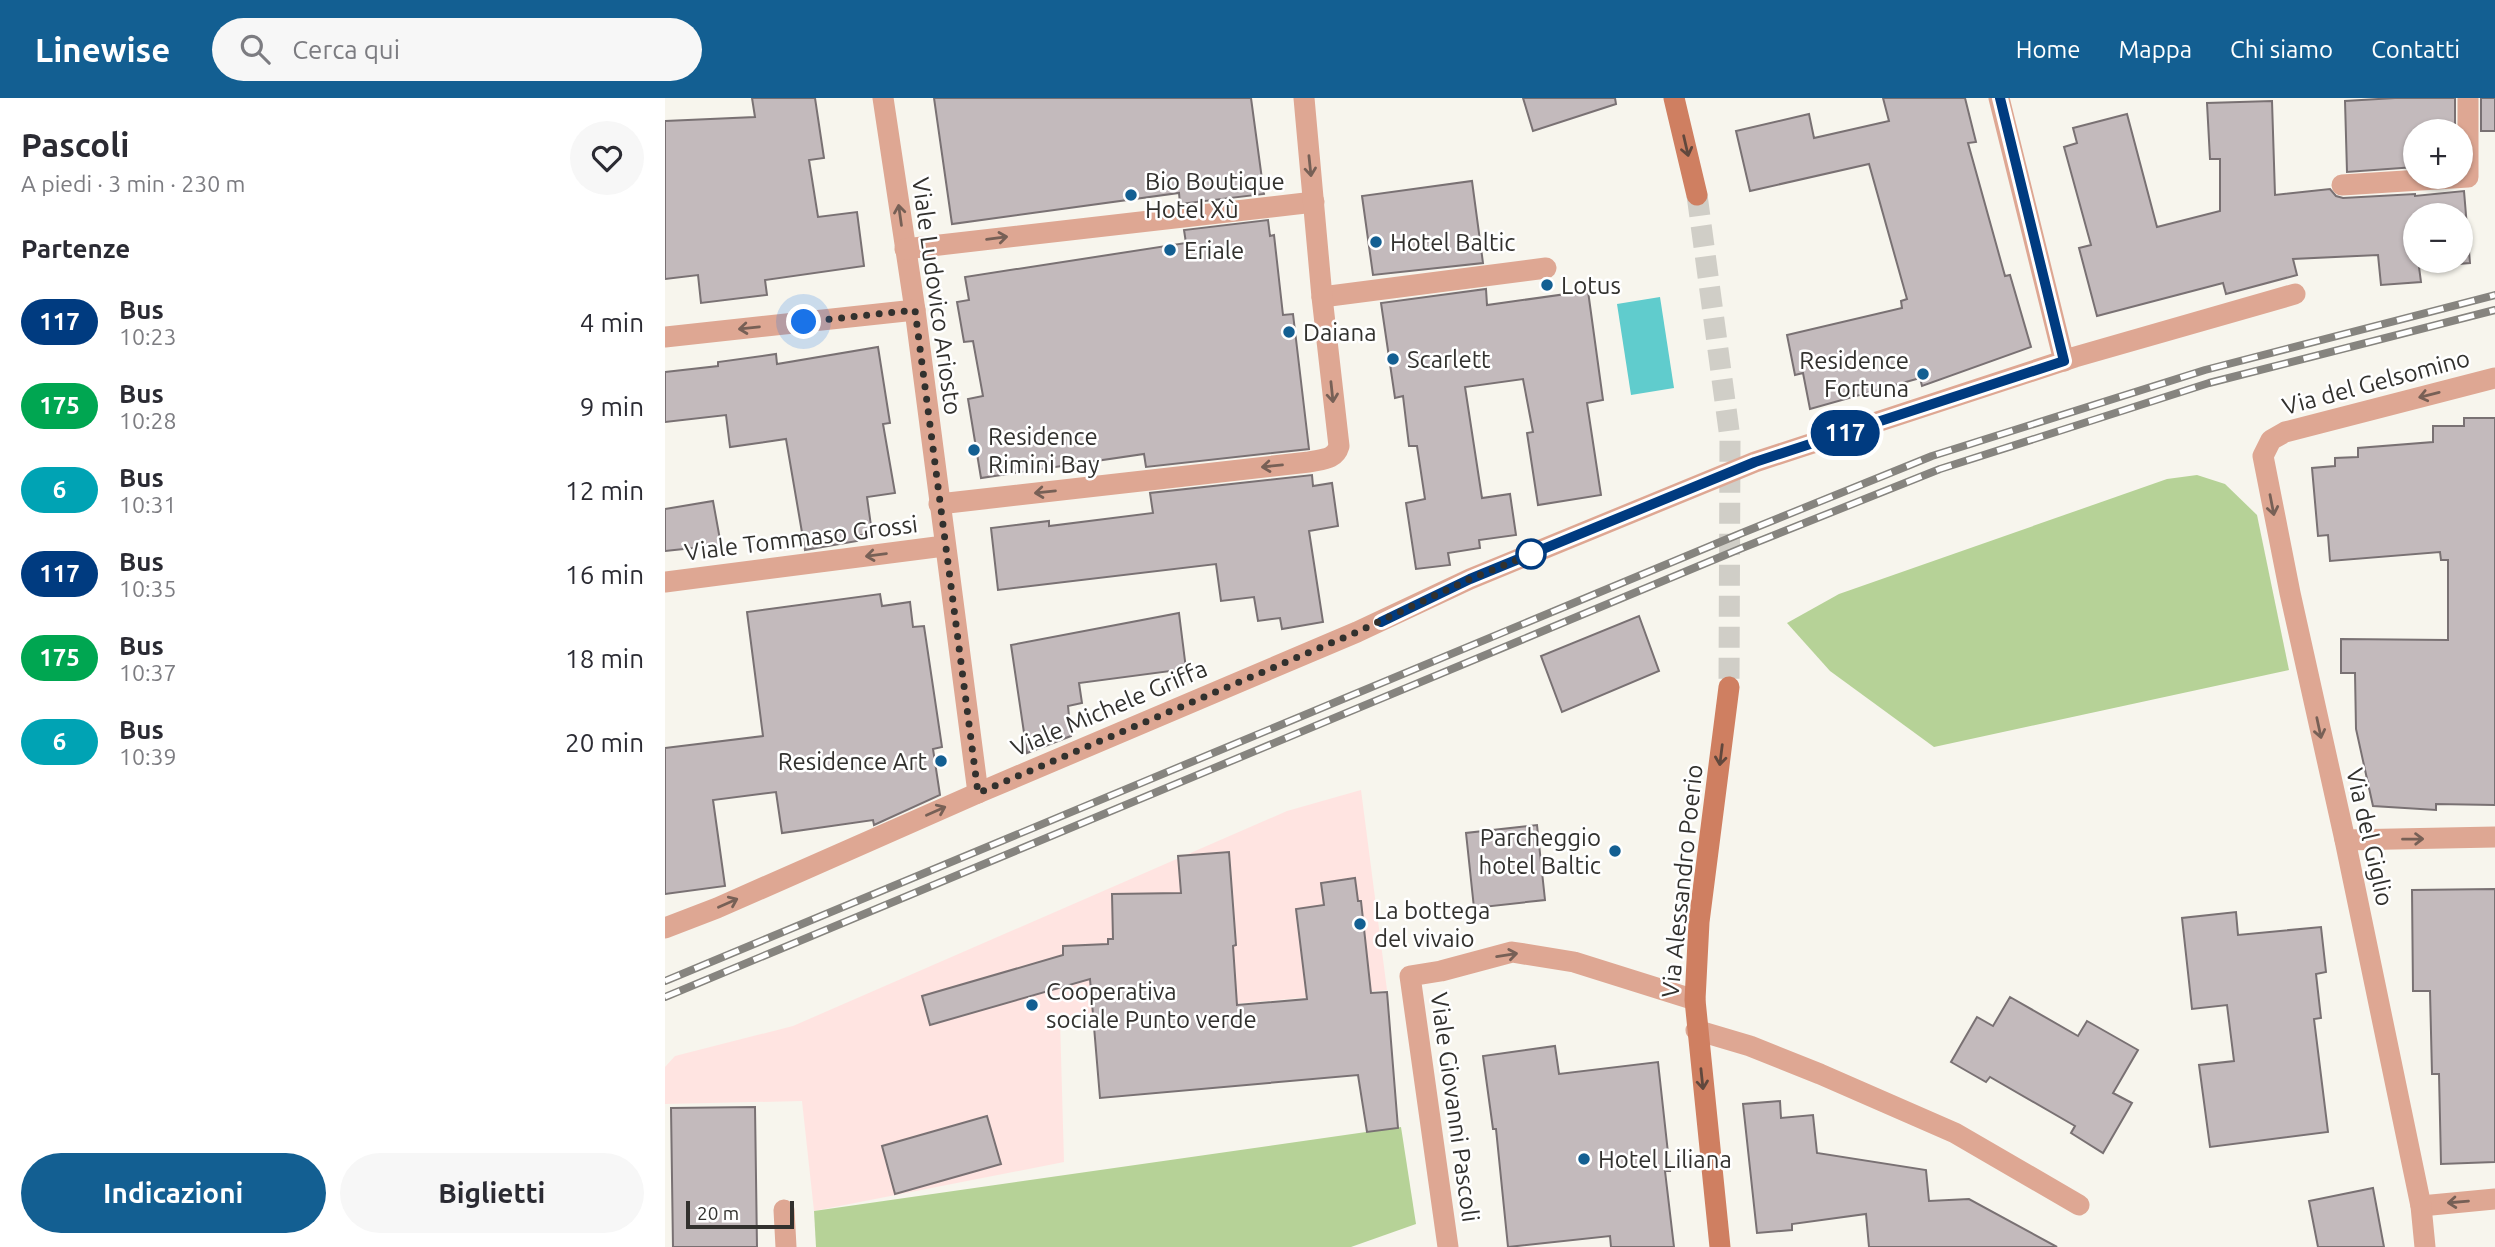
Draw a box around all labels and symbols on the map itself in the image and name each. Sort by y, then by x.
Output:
one-way arrow [1680,134,1693,157]
one-way arrow [1304,154,1317,177]
place label: Bio Boutique Hotel Xù [1145,168,1285,223]
street label: Viale Ludovico Ariosto [907,175,967,417]
marker: Bio Boutique Hotel Xù [1123,187,1139,203]
one-way arrow [893,204,906,227]
place label: Hotel Baltic [1390,229,1515,256]
one-way arrow [985,232,1008,245]
marker: Hotel Baltic [1368,234,1384,250]
place label: Eriale [1184,237,1244,264]
marker: Eriale [1162,242,1178,258]
place label: Lotus [1561,272,1621,299]
marker: Lotus [1539,277,1555,293]
your location [786,304,821,339]
place label: Daiana [1303,319,1377,346]
one-way arrow [738,321,761,334]
marker: Daiana [1281,324,1297,340]
street label: Via del Gelsomino [2279,344,2473,420]
place label: Scarlett [1407,346,1491,373]
place label: Residence Fortuna [1799,347,1909,402]
marker: Scarlett [1385,351,1401,367]
marker: Residence Fortuna [1915,366,1931,382]
one-way arrow [1326,381,1339,403]
one-way arrow [2418,389,2441,402]
line badge: 117 [1805,410,1885,456]
place label: Residence Rimini Bay [988,423,1100,478]
marker: Residence Rimini Bay [966,442,982,458]
one-way arrow [1261,460,1283,473]
one-way arrow [1035,485,1057,498]
one-way arrow [2266,493,2279,516]
street label: Viale Tommaso Grossi [683,510,919,566]
unlabelled marker [1516,539,1546,569]
one-way arrow [865,548,888,561]
street label: Viale Michele Griffa [1007,654,1211,762]
one-way arrow [2312,716,2326,739]
one-way arrow [1714,743,1727,766]
place label: Residence Art [778,748,928,775]
marker: Residence Art [933,753,949,769]
street label: Via Alessandro Poerio [1656,763,1708,999]
street label: Via del Giglio [2341,766,2399,908]
one-way arrow [925,804,947,817]
place label: Parcheggio hotel Baltic [1479,824,1601,879]
one-way arrow [2402,832,2425,845]
marker: Parcheggio hotel Baltic [1607,843,1623,859]
one-way arrow [717,896,739,909]
place label: La bottega del vivaio [1374,897,1490,952]
marker: La bottega del vivaio [1352,916,1368,932]
one-way arrow [1495,948,1518,961]
place label: Cooperativa sociale Punto verde [1046,978,1257,1033]
street label: Viale Giovanni Pascoli [1425,990,1485,1224]
marker: Cooperativa sociale Punto verde [1024,997,1040,1013]
one-way arrow [1695,1067,1708,1089]
place label: Hotel Liliana [1598,1146,1732,1173]
marker: Hotel Liliana [1576,1151,1592,1167]
one-way arrow [2447,1196,2470,1209]
scale bar [686,1198,795,1230]

